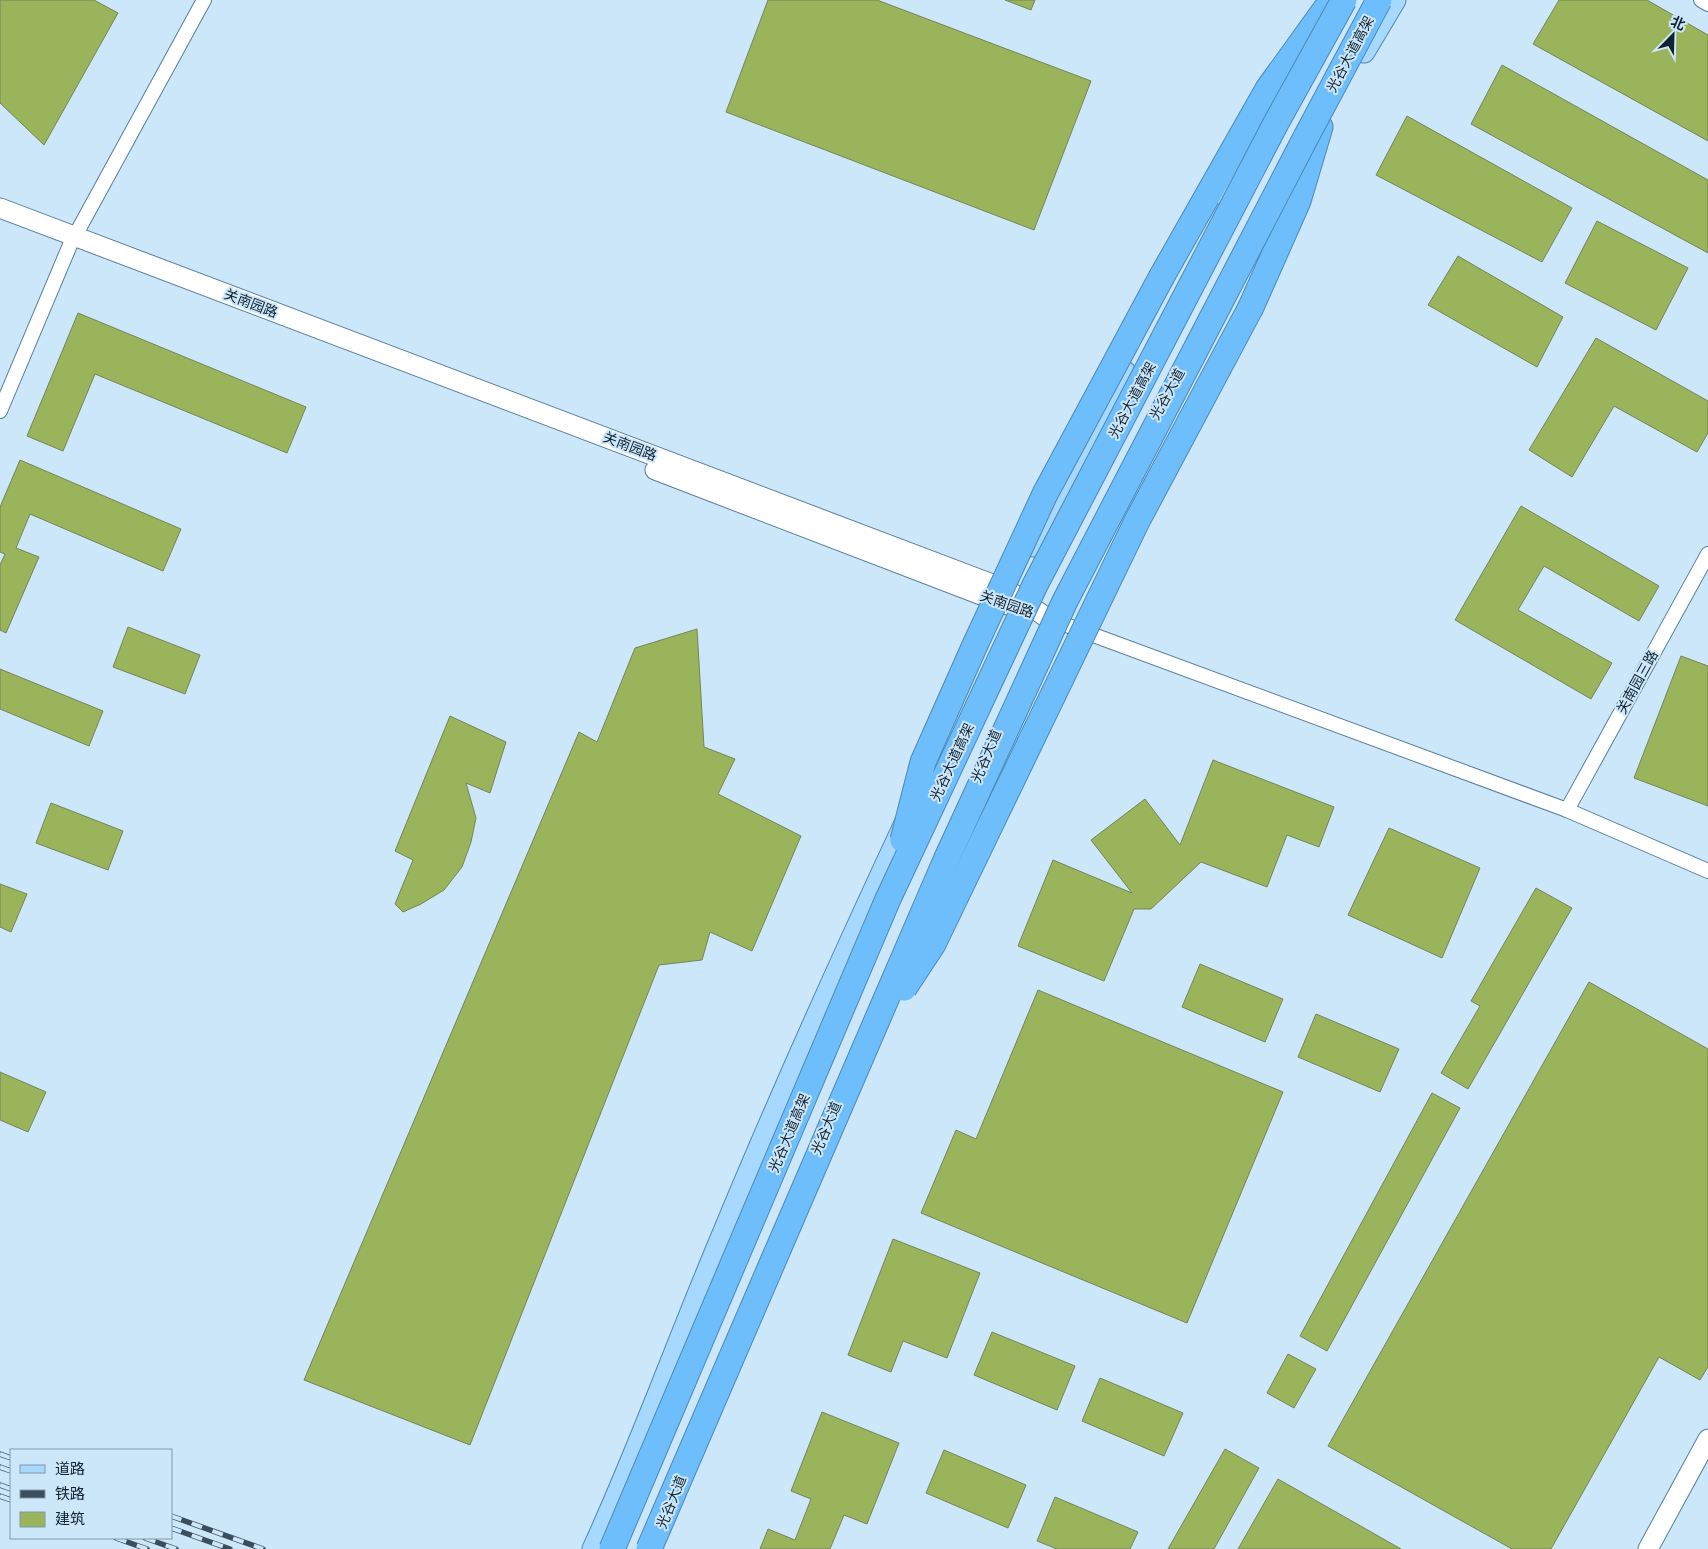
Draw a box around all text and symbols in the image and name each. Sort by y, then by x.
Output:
north arrow [1648,10,1698,60]
street label: 光谷大道高架 [1323,13,1377,95]
text: 北 [1669,13,1688,33]
street label: 关南园路 [222,285,280,321]
street label: 光谷大道高架 [1105,359,1159,441]
street label: 光谷大道 [1146,366,1188,422]
street label: 关南园路 [601,428,659,464]
street label: 关南园路 [978,587,1036,621]
street label: 关南园三路 [1613,648,1661,716]
street label: 光谷大道高架 [927,721,977,803]
street label: 光谷大道 [968,727,1004,785]
street label: 光谷大道高架 [765,1091,813,1175]
street label: 光谷大道 [808,1099,844,1157]
legend [10,1449,172,1539]
text: 道路 [55,1460,85,1477]
street label: 光谷大道 [653,1473,689,1531]
text: 铁路 [55,1485,85,1502]
text: 建筑 [55,1510,85,1527]

